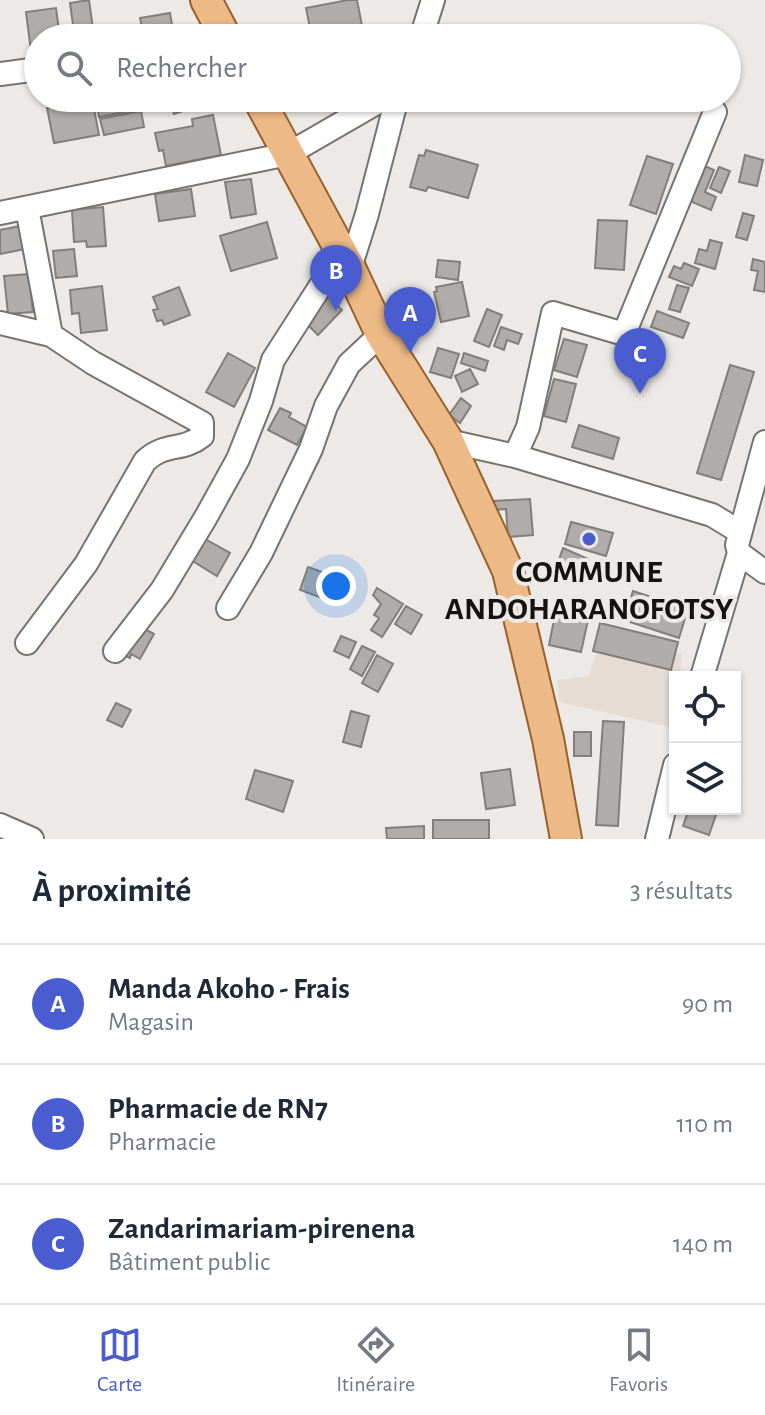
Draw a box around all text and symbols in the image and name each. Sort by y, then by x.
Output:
search box [24,24,741,112]
icon: search [52,46,96,90]
text: Rechercher [116,53,247,83]
pin: B [310,245,362,311]
pin: A [384,287,436,353]
pin: C [614,328,666,394]
marker: COMMUNE ANDOHARANOFOTSY [580,530,598,548]
place label: COMMUNE ANDOHARANOFOTSY [445,556,733,625]
your location [316,566,356,606]
map controls [669,671,741,815]
button: locate [669,671,741,743]
button: layers [669,743,741,815]
text: À proximité [32,874,191,908]
text: 3 résultats [630,878,733,904]
text: Manda Akoho - Frais [108,974,350,1004]
text: A [50,991,66,1017]
text: 90 m [682,991,733,1017]
text: Magasin [108,1009,194,1035]
text: Pharmacie de RN7 [108,1094,328,1124]
text: B [50,1111,66,1137]
text: 110 m [676,1111,733,1137]
text: Pharmacie [108,1129,216,1155]
text: Zandarimariam-pirenena [108,1214,415,1244]
text: C [51,1231,65,1257]
text: 140 m [673,1231,733,1257]
text: Bâtiment public [108,1249,270,1275]
tab: Carte [97,1323,142,1397]
tab: Itinéraire [336,1323,415,1397]
tab: Favoris [609,1323,668,1397]

